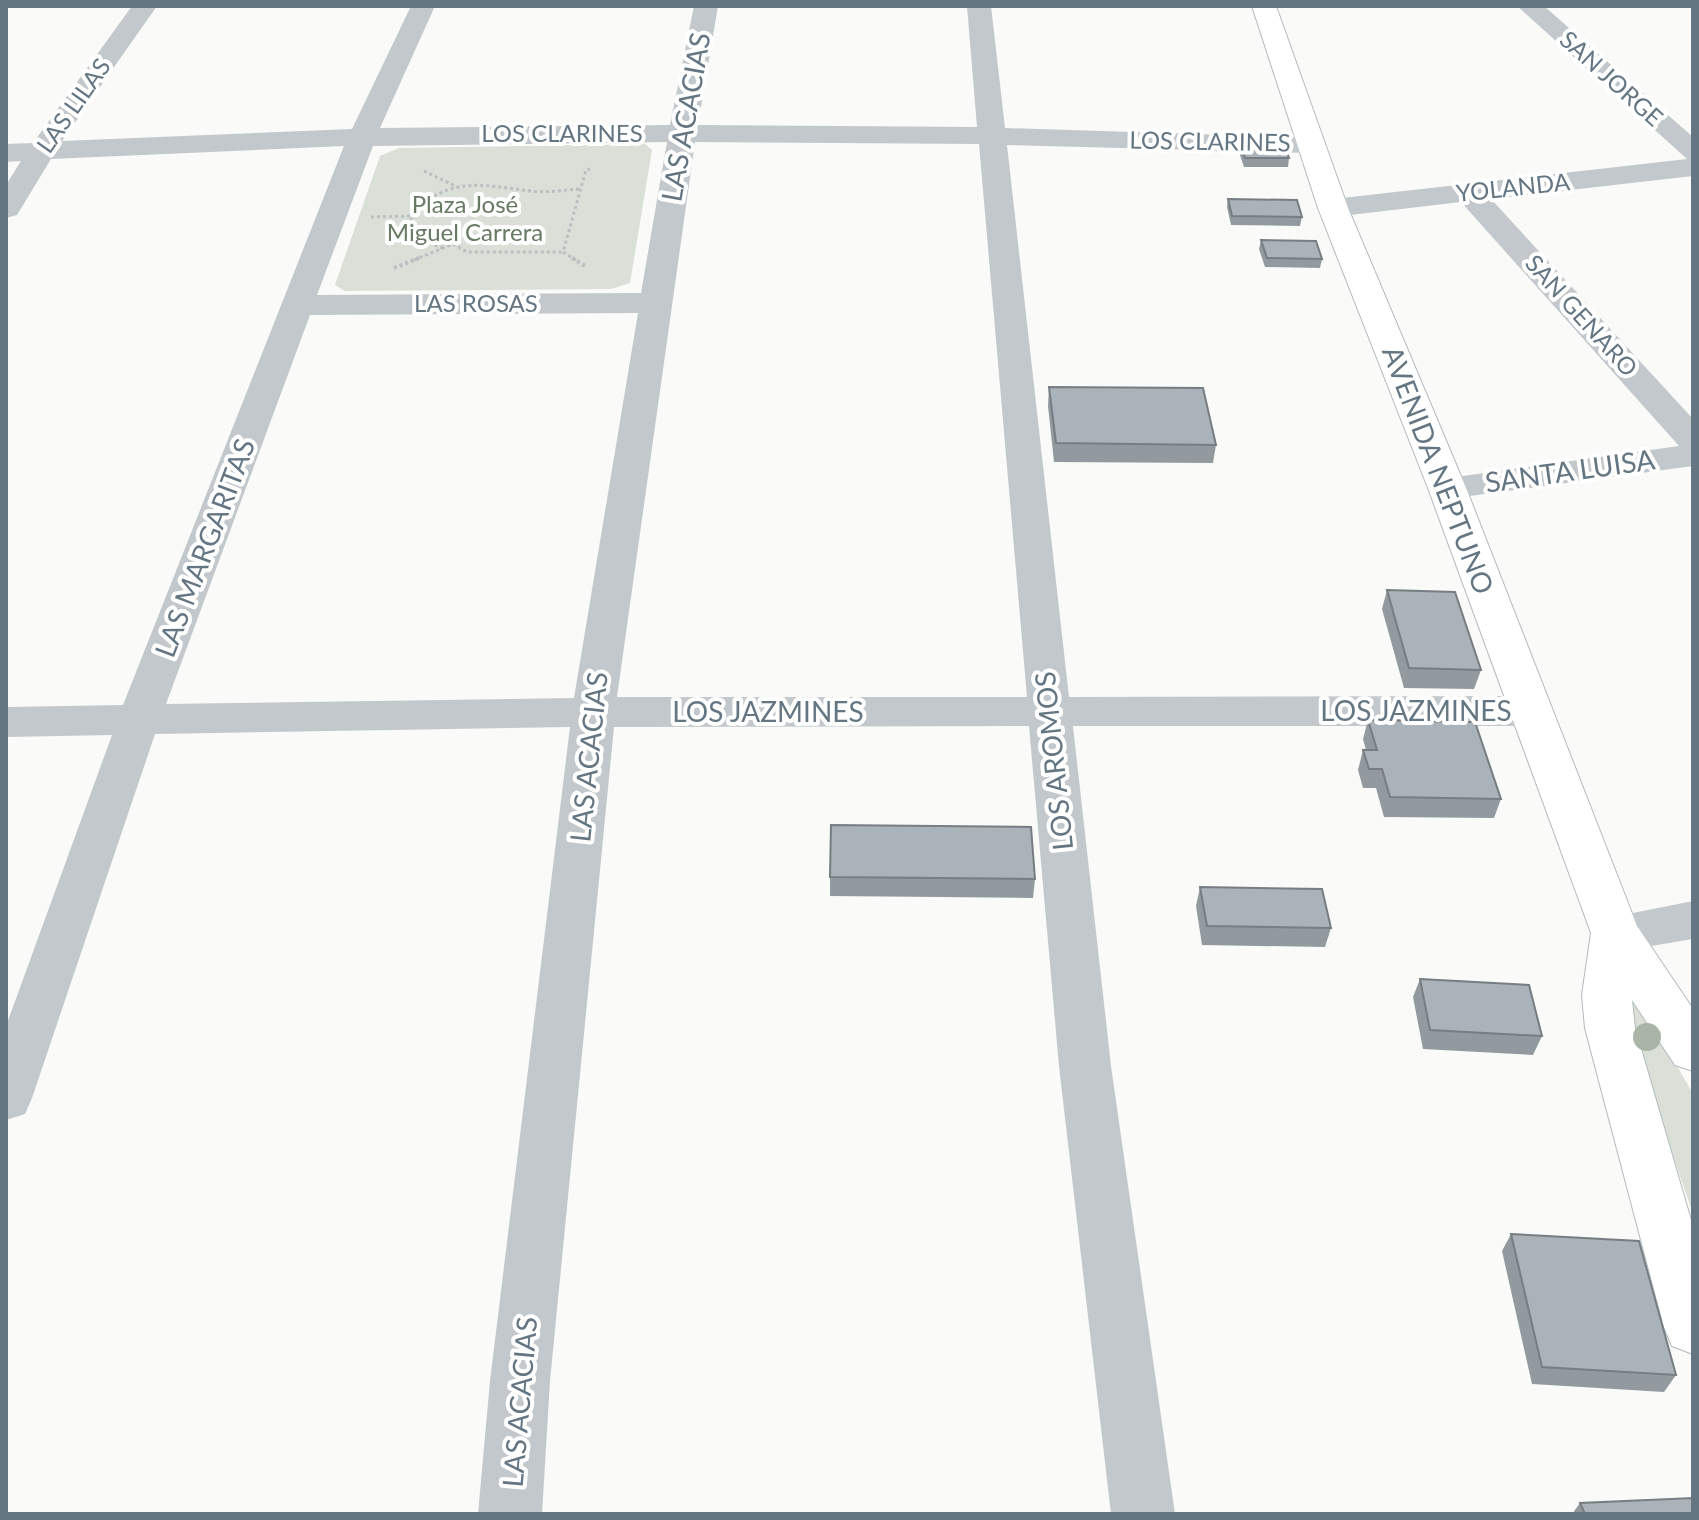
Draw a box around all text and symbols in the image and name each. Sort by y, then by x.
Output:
street label: SAN JORGE [1555,24,1669,132]
street label: LAS ACACIAS [653,30,717,204]
street label: LAS LILAS [30,52,116,158]
street label: LOS CLARINES [481,118,643,147]
street label: LOS CLARINES [1129,125,1291,156]
street label: YOLANDA [1455,166,1572,207]
park label: Plaza José Miguel Carrera [387,189,543,246]
street label: SAN GENARO [1520,248,1644,382]
street label: LAS ROSAS [414,288,538,317]
street label: AVENIDA NEPTUNO [1376,341,1502,599]
street label: LAS MARGARITAS [147,434,261,662]
street label: SANTA LUISA [1483,441,1657,499]
street label: LAS ACACIAS [562,670,614,844]
street label: LOS AROMOS [1027,670,1079,852]
street label: LOS JAZMINES [1320,693,1512,727]
street label: LOS JAZMINES [672,694,864,728]
street label: LAS ACACIAS [495,1315,543,1489]

